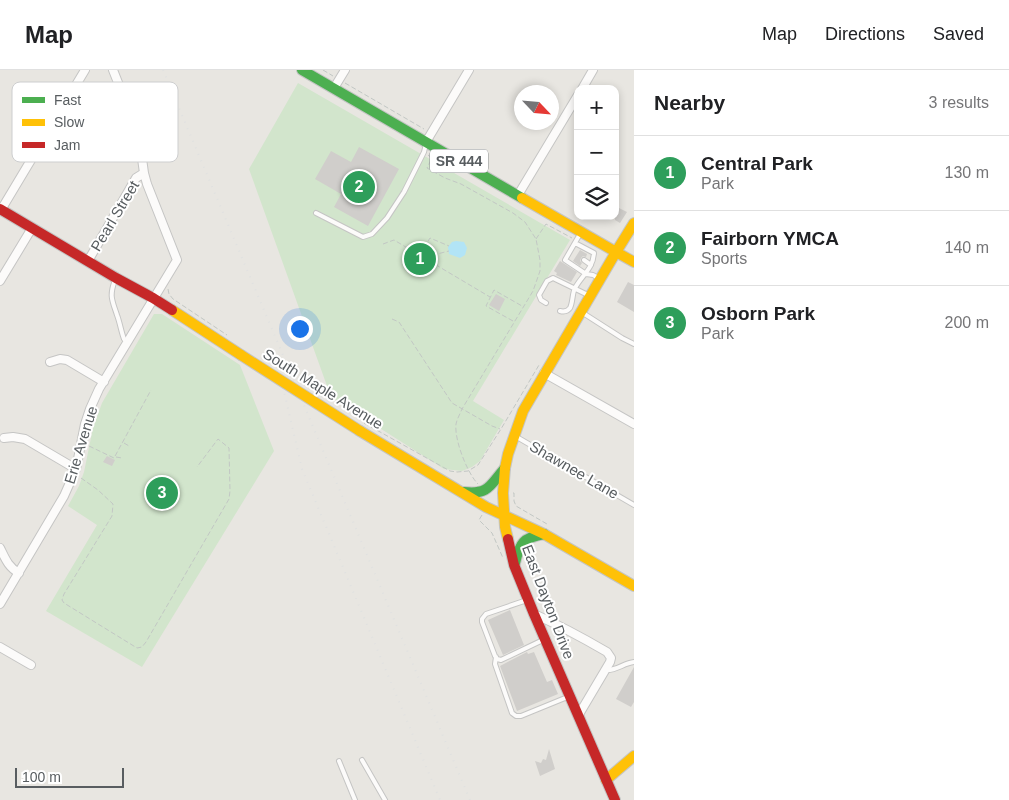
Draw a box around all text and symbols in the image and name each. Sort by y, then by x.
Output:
text: Map [25,21,73,48]
text: Map [762,24,797,44]
text: Directions [825,24,905,44]
text: Saved [933,24,984,44]
legend [12,82,178,162]
north arrow [514,85,559,130]
map controls [574,85,619,220]
button: + [574,85,619,130]
text: Nearby [654,91,725,114]
text: Fast [54,92,81,108]
text: 3 results [929,94,989,111]
text: Slow [54,114,85,130]
button: − [574,130,619,175]
text: Jam [54,137,80,153]
road number: SR 444 [430,150,488,172]
text: Central Park [701,153,813,174]
text: 1 [666,164,674,181]
text: 130 m [945,164,989,181]
pin: 2 [343,168,375,206]
button: layers [574,175,619,220]
text: Park [701,175,734,192]
street label: Pearl Street [87,177,143,254]
text: Fairborn YMCA [701,228,839,249]
text: 2 [666,239,674,256]
text: 140 m [945,239,989,256]
pin: 1 [404,240,436,278]
text: Sports [701,250,747,267]
text: Osborn Park [701,303,815,324]
text: 3 [666,314,674,331]
text: 200 m [945,314,989,331]
your location [287,316,313,342]
text: Park [701,325,734,342]
street label: South Maple Avenue [260,345,386,432]
street label: Erie Avenue [61,404,100,486]
street label: Shawnee Lane [527,437,622,502]
pin: 3 [146,474,178,512]
street label: East Dayton Drive [519,542,578,661]
scale bar [15,765,124,788]
text: 100 m [22,769,61,785]

